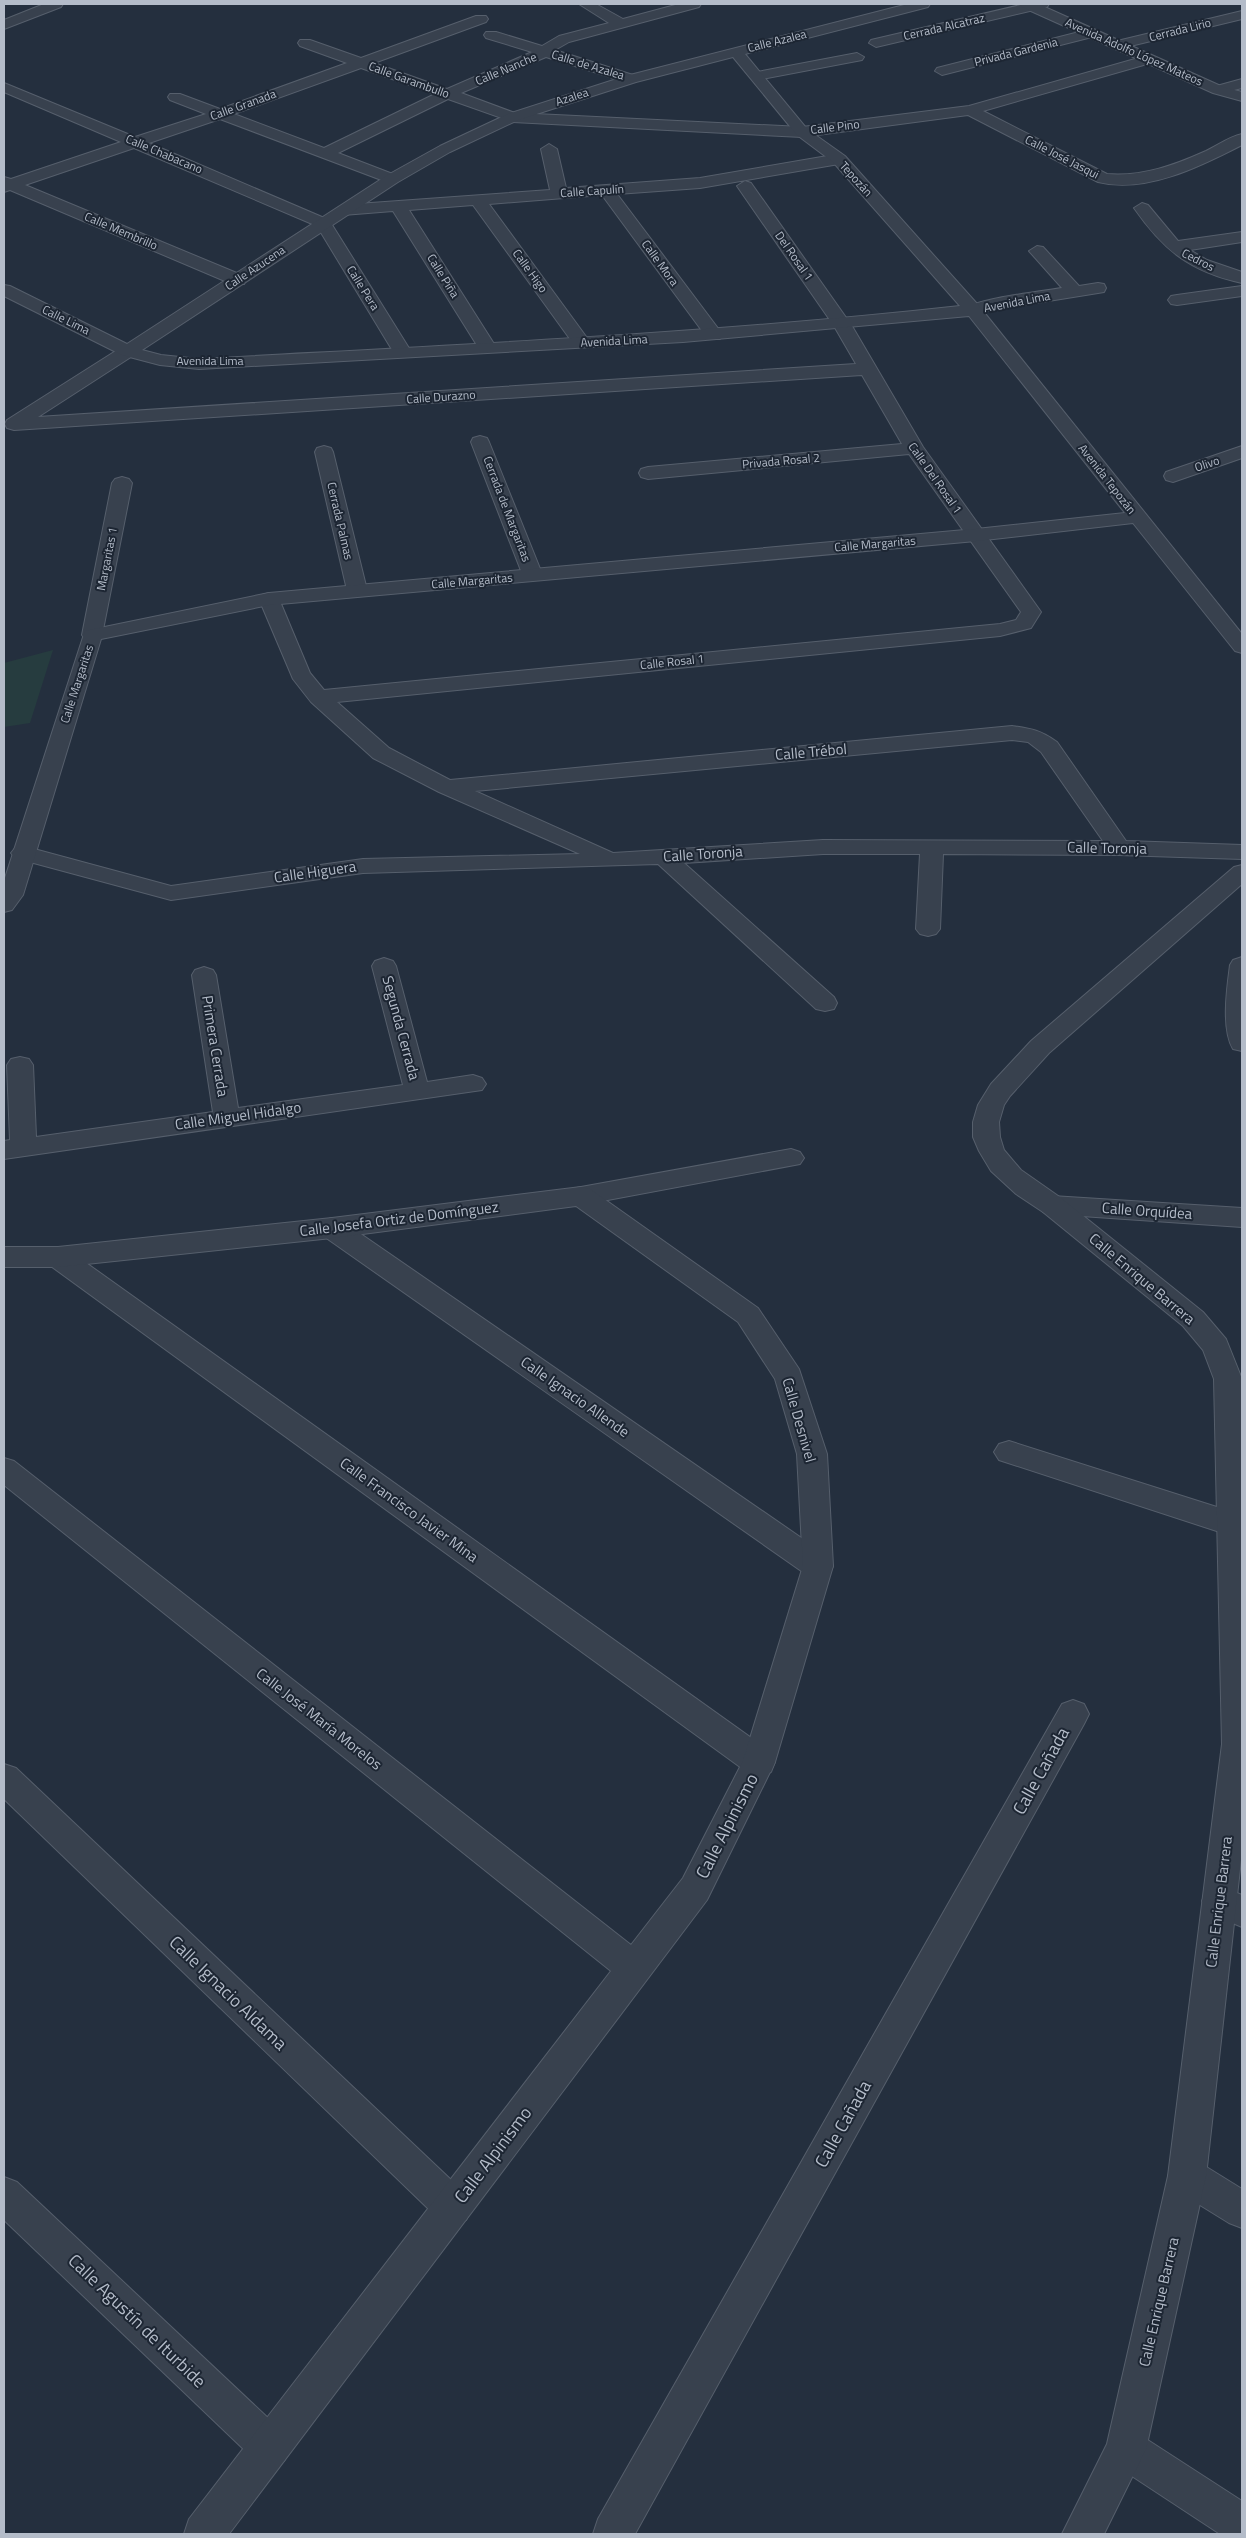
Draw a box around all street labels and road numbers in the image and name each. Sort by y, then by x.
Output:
street label: Cerrada Alcatraz [901,8,986,45]
street label: Avenida Adolfo López Mateos [1062,13,1206,91]
street label: Cerrada Lirio [1147,13,1213,46]
street label: Calle Azalea [745,24,808,57]
street label: Privada Gardenia [972,32,1060,71]
street label: Calle de Azalea [549,44,627,85]
street label: Calle Nanche [472,47,539,90]
street label: Calle Garambullo [366,56,452,103]
street label: Azalea [553,82,591,111]
street label: Calle Granada [207,84,279,125]
street label: Calle Pino [809,114,861,139]
street label: Calle Chabacano [123,129,206,178]
street label: Calle José Jasqui [1022,130,1103,183]
street label: Tepozán [835,157,877,201]
street label: Calle Capulín [559,179,624,202]
street label: Calle Membrillo [82,207,161,254]
street label: Del Rosal 1 [770,227,818,284]
street label: Calle Mora [637,236,684,290]
street label: Calle Azucena [221,240,289,295]
street label: Cedros [1178,243,1218,276]
street label: Calle Higo [508,245,553,297]
street label: Calle Piña [422,250,464,302]
street label: Calle Pera [342,261,385,314]
street label: Avenida Lima [982,286,1052,317]
street label: Calle Lima [39,300,93,339]
street label: Avenida Lima [580,329,648,352]
street label: Avenida Lima [176,351,244,370]
street label: Calle Durazno [406,385,476,408]
street label: Calle Del Rosal 1 [904,438,967,517]
street label: Avenida Tepozán [1074,440,1141,518]
street label: Privada Rosal 2 [741,448,821,473]
street label: Olivo [1192,451,1222,476]
street label: Cerrada de Margaritas [479,453,537,565]
street label: Cerrada Palmas [322,480,359,562]
street label: Margaritas 1 [91,526,122,592]
street label: Calle Margaritas [833,530,917,557]
street label: Calle Margaritas [430,567,514,594]
street label: Calle Margaritas [55,642,98,726]
street label: Calle Rosal 1 [639,649,705,674]
street label: Calle Trébol [774,737,848,766]
street label: Calle Toronja [1067,835,1148,860]
street label: Calle Toronja [662,839,744,868]
street label: Calle Higuera [272,854,358,889]
street label: Segunda Cerrada [377,973,427,1083]
street label: Primera Cerrada [196,994,235,1099]
street label: Calle Miguel Hidalgo [173,1095,303,1136]
street label: Calle Josefa Ortiz de Domínguez [298,1195,500,1242]
street label: Calle Orquídea [1101,1196,1193,1225]
street label: Calle Enrique Barrera [1084,1227,1201,1330]
street label: Calle Ignacio Allende [516,1350,634,1443]
street label: Calle Desnivel [776,1375,823,1465]
street label: Calle Francisco Javier Mina [335,1451,484,1568]
street label: Calle José María Morelos [251,1662,387,1775]
street label: Calle Cañada [1005,1722,1076,1819]
street label: Calle Alpinismo [688,1768,765,1883]
street label: Calle Enrique Barrera [1199,1834,1238,1969]
street label: Calle Ignacio Aldama [163,1929,294,2056]
street label: Calle Cañada [807,2075,878,2172]
street label: Calle Alpinismo [447,2101,538,2209]
street label: Calle Enrique Barrera [1132,2234,1185,2369]
street label: Calle Agustín de Iturbide [62,2247,213,2394]

